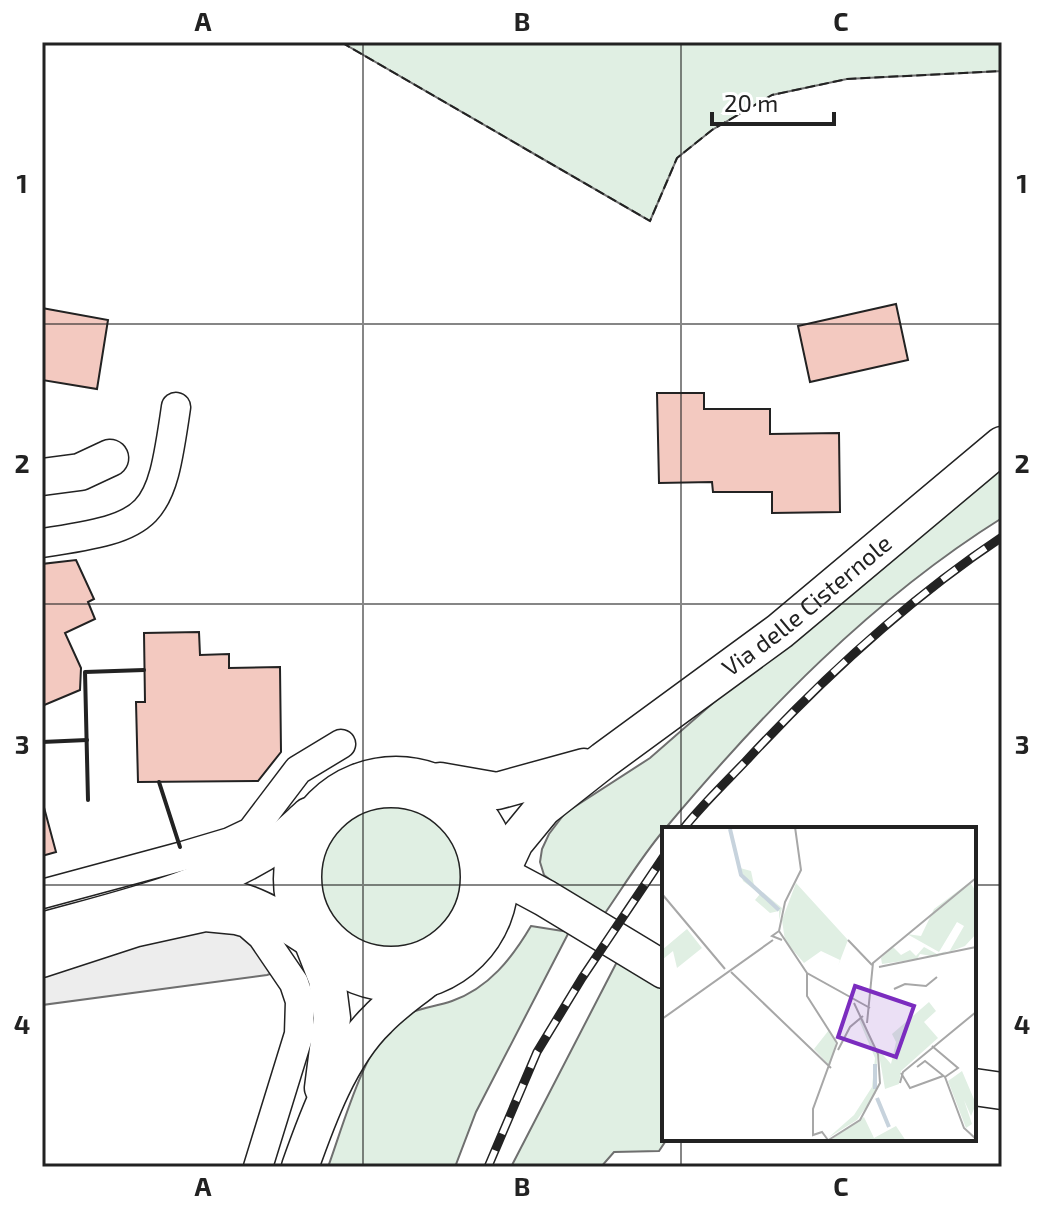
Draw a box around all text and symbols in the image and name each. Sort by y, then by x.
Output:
text: A [195,5,212,36]
text: B [514,5,530,36]
text: C [833,5,849,36]
scale bar [712,76,834,126]
text: 20 m [724,88,778,117]
text: 1 [16,167,28,198]
text: 1 [1016,167,1028,198]
text: 2 [14,447,30,478]
text: 2 [1014,447,1030,478]
street label: Via delle Cisternole [716,528,897,682]
text: 3 [15,728,29,759]
text: 3 [1015,728,1029,759]
inset map [662,827,976,1141]
text: 4 [14,1008,30,1039]
text: 4 [1014,1008,1030,1039]
text: A [195,1170,212,1201]
text: B [514,1170,530,1201]
text: C [833,1170,849,1201]

